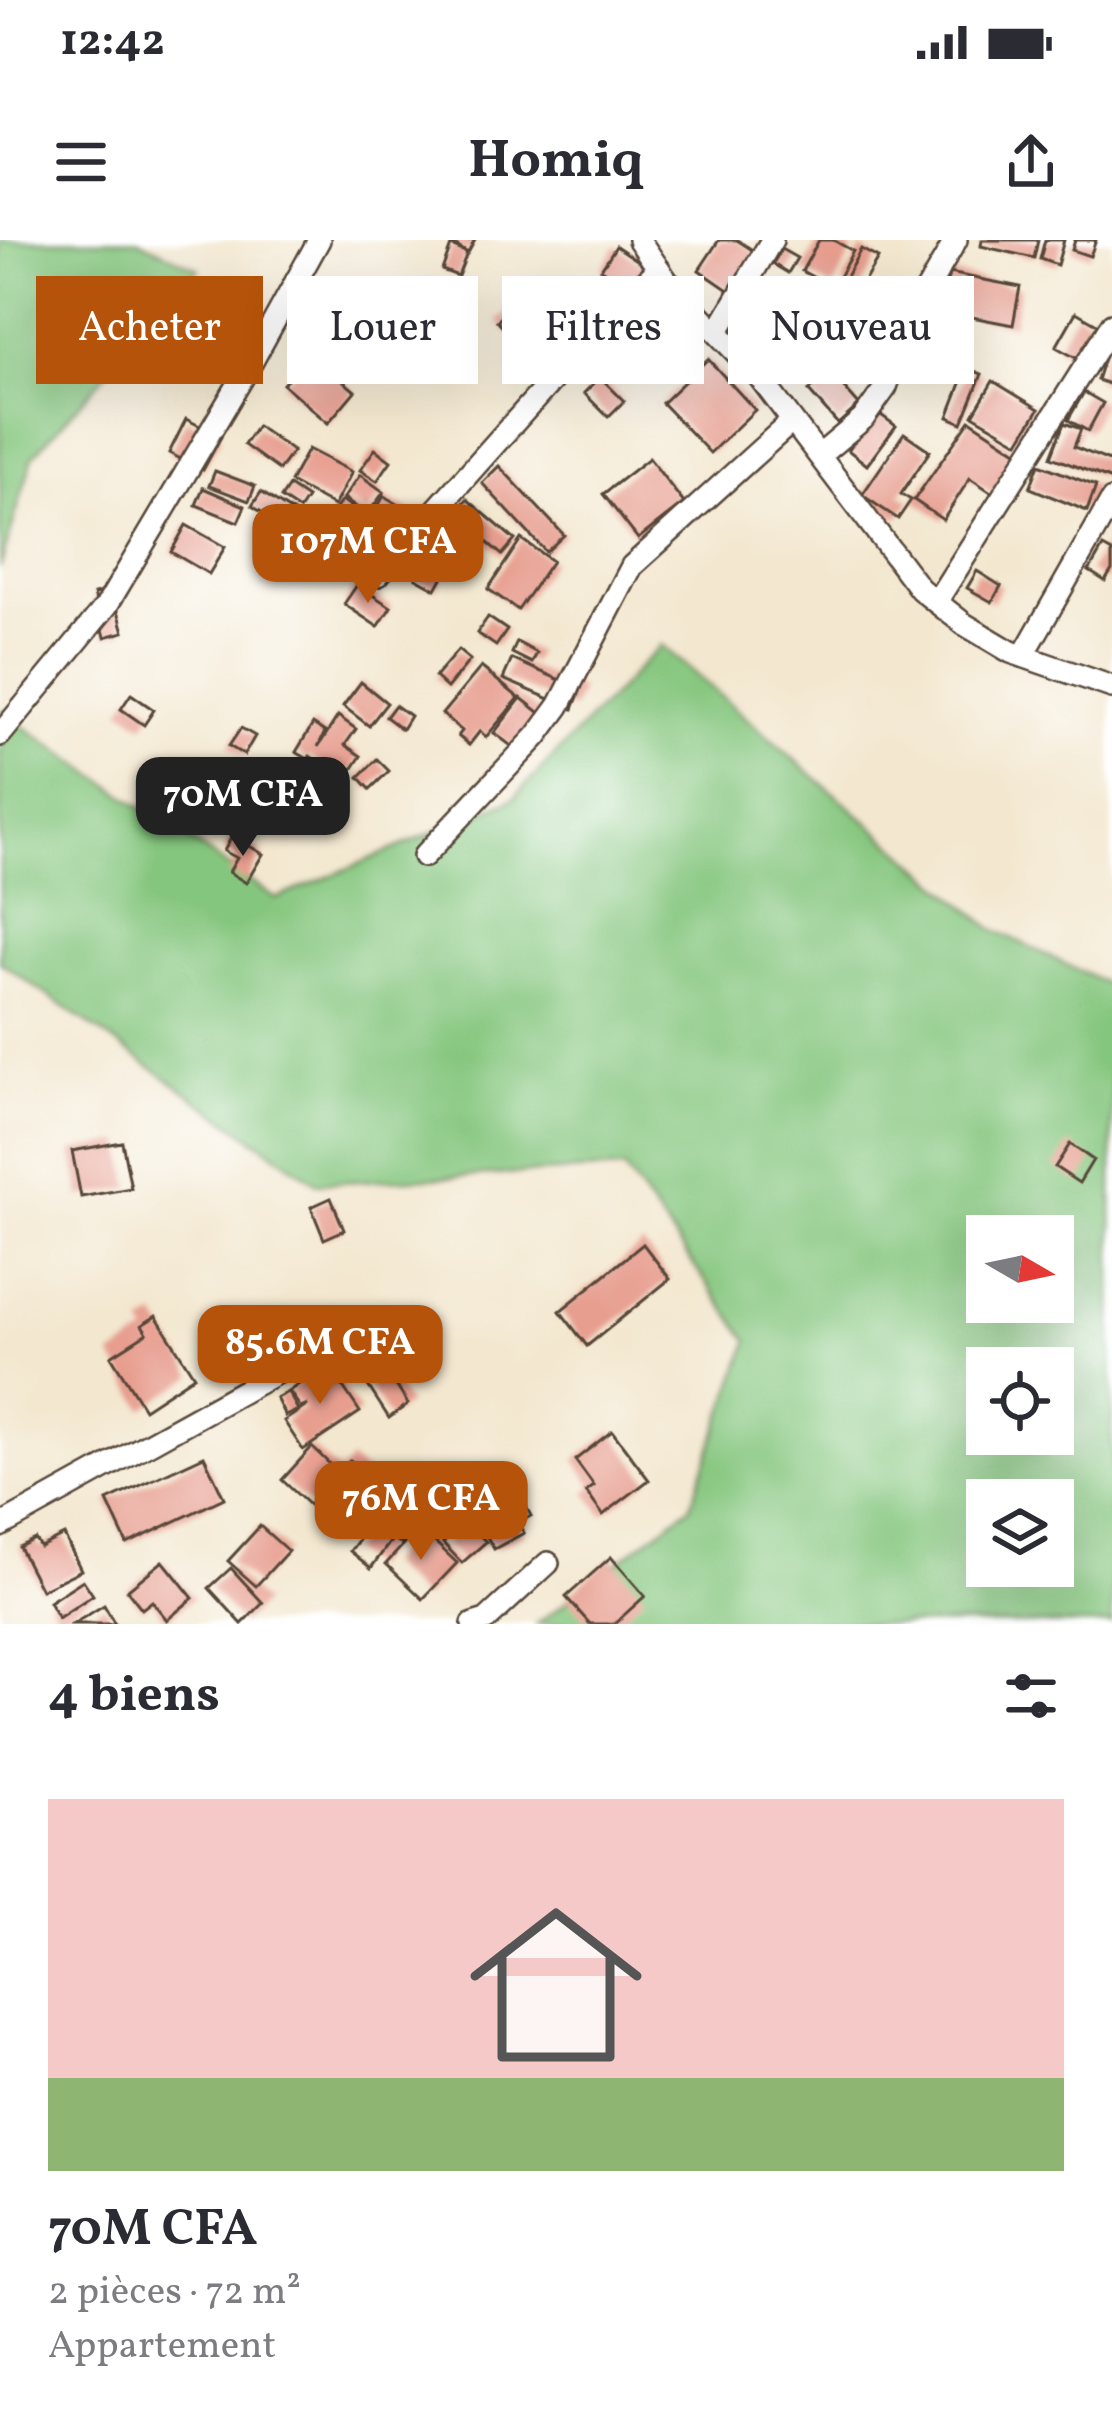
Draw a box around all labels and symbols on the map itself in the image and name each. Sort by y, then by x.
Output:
pin: 107M CFA [244,504,492,606]
pin: 70M CFA [132,757,354,859]
north arrow [966,1215,1074,1323]
pin: 85.6M CFA [183,1305,457,1407]
pin: 76M CFA [310,1461,532,1563]

